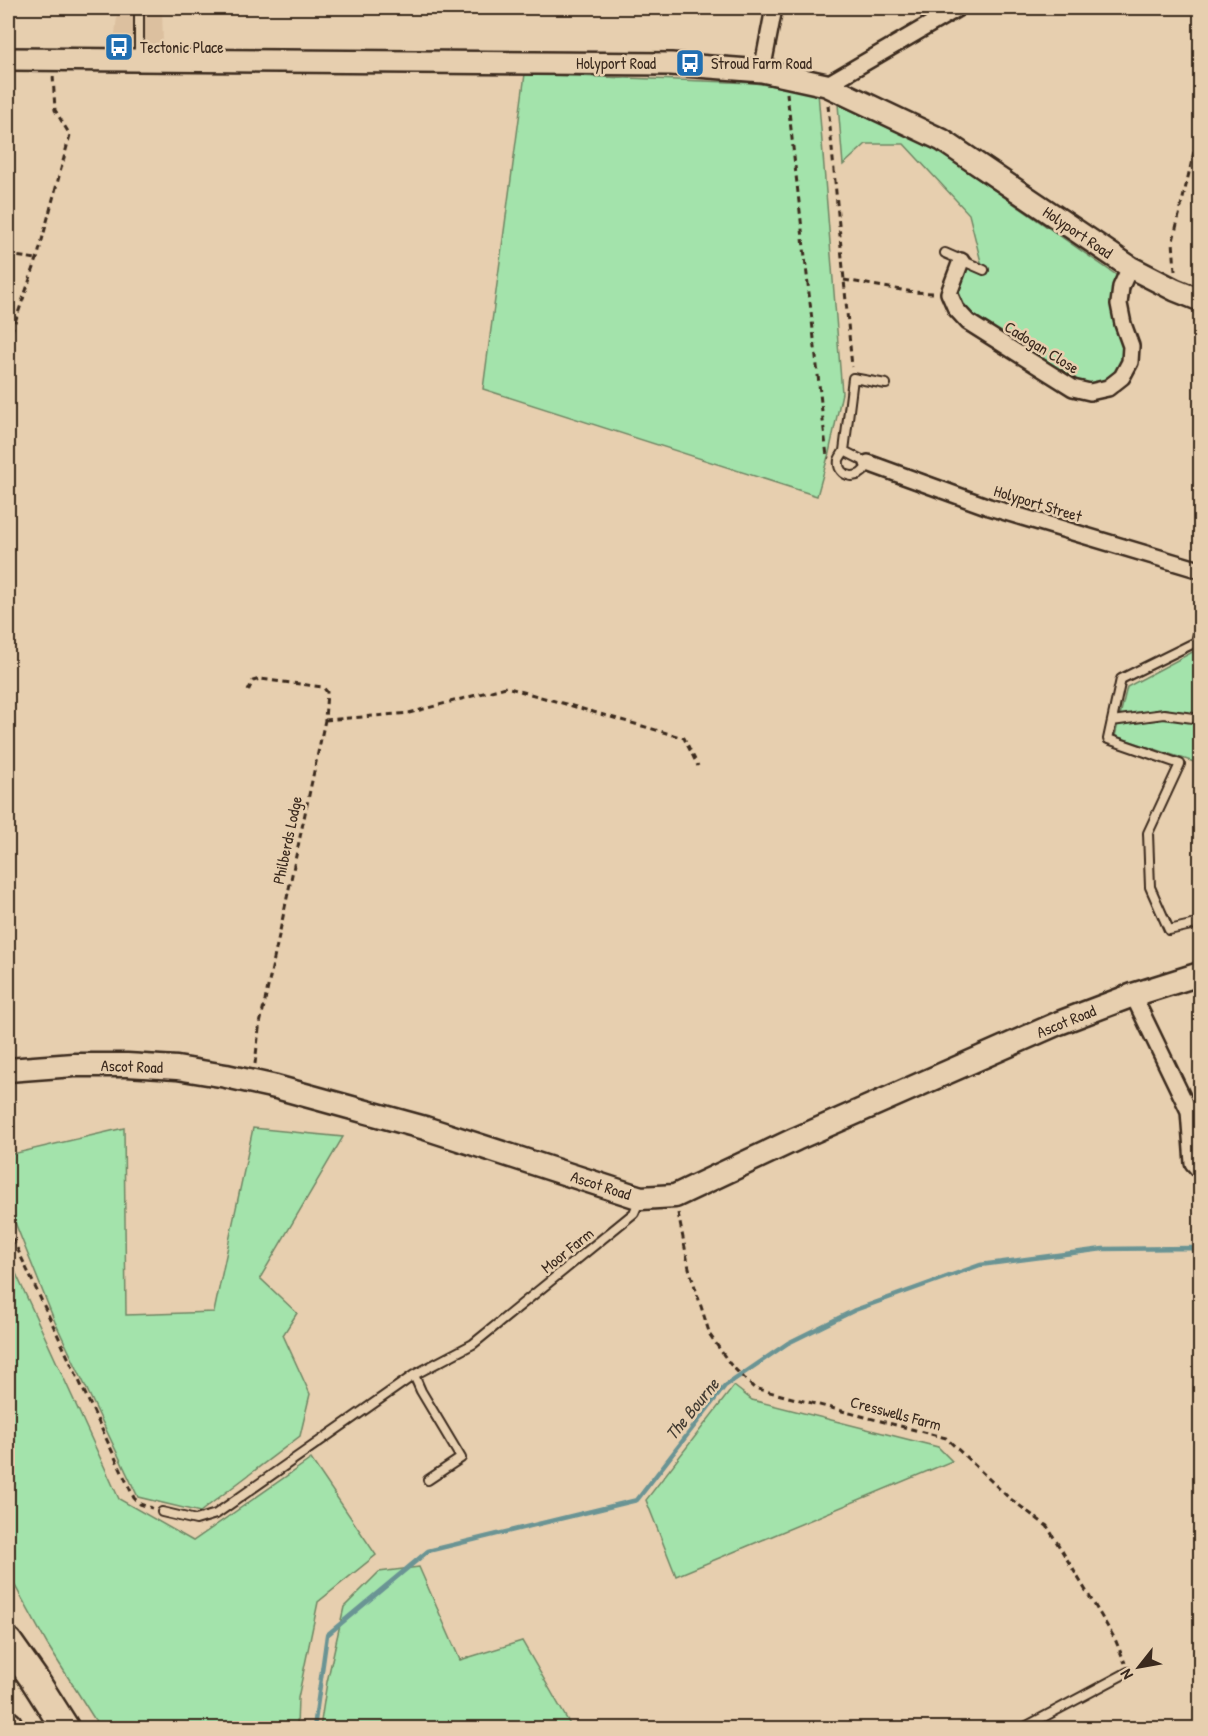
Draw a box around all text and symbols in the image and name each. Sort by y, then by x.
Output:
bus stop icon: Tectonic Place [103,31,135,63]
place label: Tectonic Place [140,36,224,58]
bus stop icon: Stroud Farm Road [674,47,706,79]
street label: Holyport Road [576,52,656,74]
place label: Stroud Farm Road [711,52,812,74]
street label: Holyport Road [1039,201,1117,263]
street label: Cadogan Close [1001,315,1084,379]
street label: Holyport Street [991,479,1085,527]
street label: Philberds Lodge [267,793,307,886]
street label: Ascot Road [1033,999,1099,1043]
street label: Ascot Road [101,1054,163,1078]
street label: Ascot Road [568,1165,634,1205]
street label: Moor Farm [536,1222,598,1278]
water label: The Bourne [659,1372,725,1445]
street label: Cresswells Farm [848,1390,944,1436]
north arrow [1109,1637,1169,1697]
text: N [1114,1665,1138,1684]

